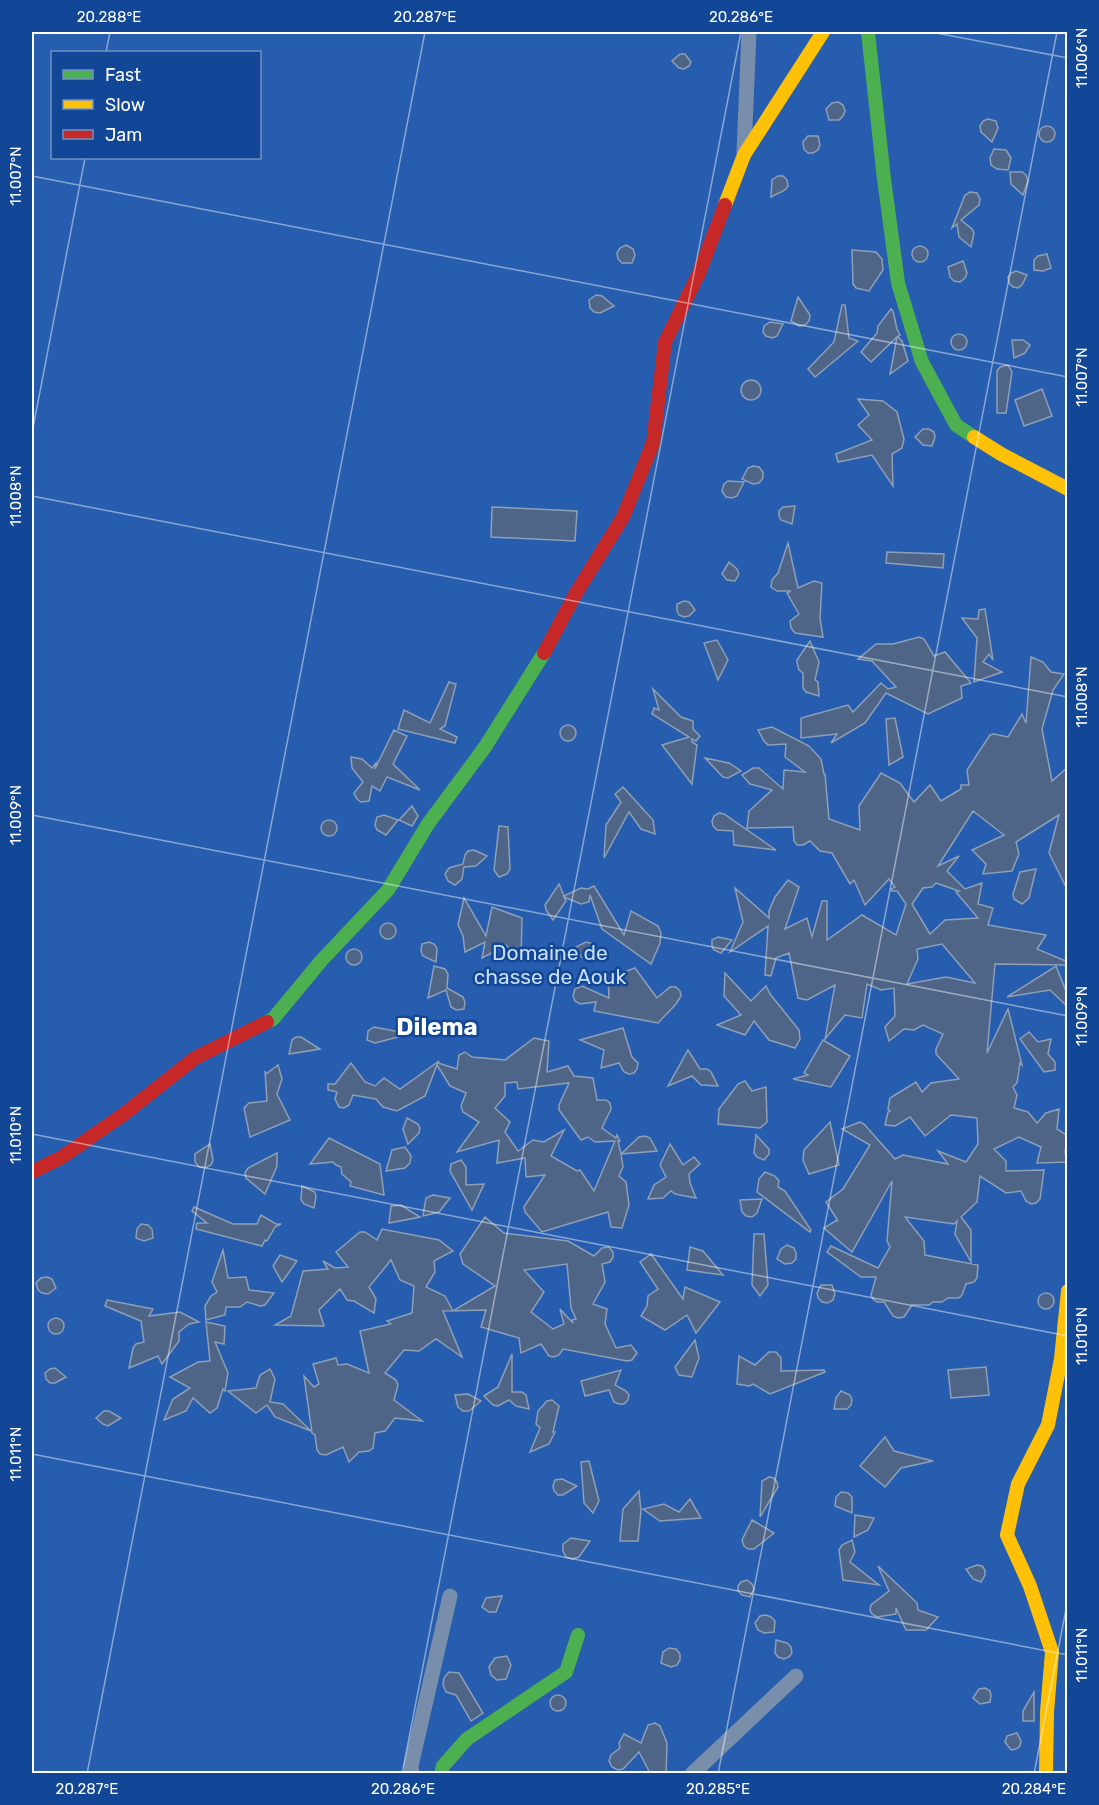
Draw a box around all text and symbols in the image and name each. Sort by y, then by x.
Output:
text: 20.288°E [77,8,141,26]
text: 20.287°E [394,8,456,26]
text: 20.286°E [709,8,773,26]
text: 11.006°N [1073,28,1091,88]
legend [51,51,261,159]
text: Fast [105,64,141,86]
text: Slow [105,94,145,116]
text: Jam [105,124,142,146]
text: 11.007°N [7,146,25,206]
text: 11.007°N [1073,347,1091,407]
text: 11.008°N [7,465,25,527]
text: 11.008°N [1073,666,1091,728]
text: 11.009°N [7,785,25,845]
park label: Domaine de chasse de Aouk [474,940,626,989]
text: 11.009°N [1073,986,1091,1046]
district label: Dilema [396,1013,478,1041]
text: 11.010°N [7,1106,25,1164]
text: 11.010°N [1073,1307,1091,1365]
text: 11.011°N [7,1427,25,1482]
text: 11.011°N [1073,1628,1091,1683]
text: 20.287°E [56,1780,118,1798]
text: 20.286°E [371,1780,435,1798]
text: 20.285°E [686,1780,750,1798]
text: 20.284°E [1002,1780,1066,1798]

